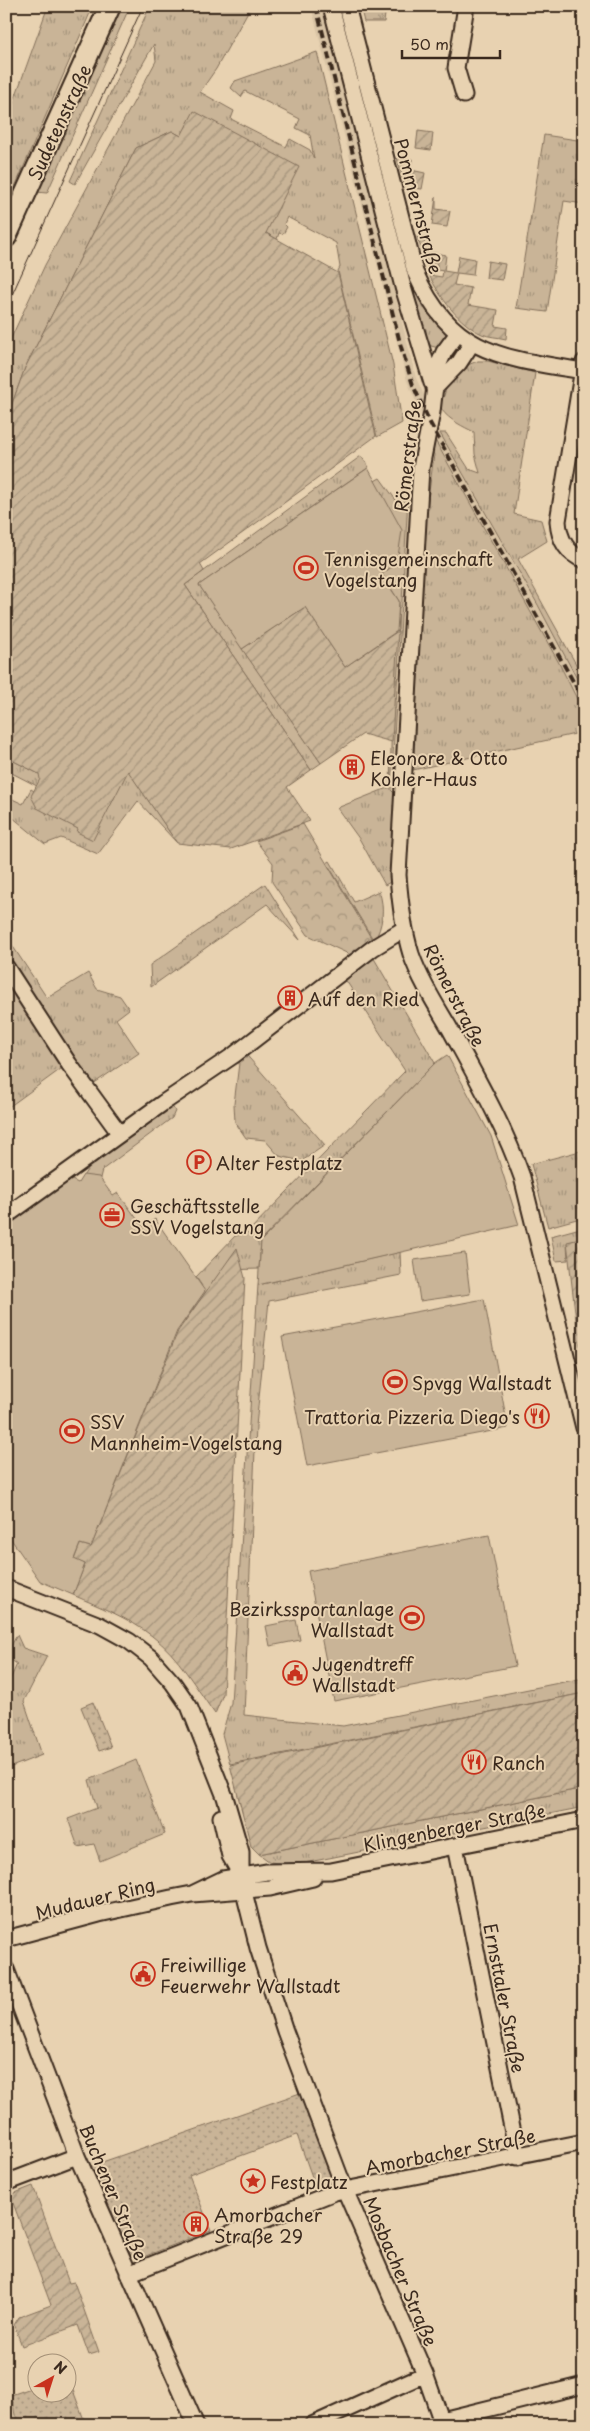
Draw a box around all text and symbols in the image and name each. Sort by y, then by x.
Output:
scale bar [402,28,500,60]
text: 50 m [410,32,449,55]
street label: Sudetenstraße [20,60,98,184]
street label: Pommernstraße [388,135,450,277]
street label: Römerstraße [387,399,427,513]
place label: Tennisgemeinschaft Vogelstang [324,545,493,593]
sports icon: Tennisgemeinschaft Vogelstang [293,555,319,581]
place label: Eleonore & Otto Kohler-Haus [370,744,508,792]
building icon: Eleonore & Otto Kohler-Haus [339,754,365,780]
street label: Römerstraße [417,939,493,1051]
building icon: Auf den Ried [277,985,303,1011]
place label: Auf den Ried [308,985,419,1012]
parking icon: Alter Festplatz [186,1149,212,1175]
place label: Alter Festplatz [216,1149,343,1176]
place label: Geschäftsstelle SSV Vogelstang [130,1192,264,1240]
office icon: Geschäftsstelle SSV Vogelstang [99,1202,125,1228]
sports icon: Spvgg Wallstadt [382,1369,408,1395]
place label: Spvgg Wallstadt [412,1369,552,1396]
place label: Trattoria Pizzeria Diego's [304,1403,520,1430]
restaurant icon: Trattoria Pizzeria Diego's [524,1403,550,1429]
place label: SSV Mannheim-Vogelstang [90,1408,283,1456]
sports icon: SSV Mannheim-Vogelstang [59,1418,85,1444]
place label: Bezirkssportanlage Wallstadt [229,1595,394,1643]
sports icon: Bezirkssportanlage Wallstadt [399,1605,425,1631]
place label: Jugendtreff Wallstadt [312,1650,415,1698]
public building icon: Jugendtreff Wallstadt [282,1660,308,1686]
restaurant icon: Ranch [461,1749,487,1775]
place label: Ranch [492,1749,545,1776]
street label: Klingenberger Straße [361,1796,547,1858]
street label: Mudauer Ring [32,1870,158,1926]
street label: Ernsttaler Straße [477,1921,533,2075]
place label: Freiwillige Feuerwehr Wallstadt [160,1951,340,1999]
public building icon: Freiwillige Feuerwehr Wallstadt [130,1961,156,1987]
street label: Buchener Straße [73,2120,155,2264]
street label: Amorbacher Straße [362,2121,538,2181]
place icon: Festplatz [240,2168,266,2194]
place label: Festplatz [270,2168,348,2195]
street label: Mosbacher Straße [357,2192,445,2350]
place label: Amorbacher Straße 29 [214,2201,323,2249]
building icon: Amorbacher Straße 29 [183,2211,209,2237]
north arrow [28,2354,78,2404]
text: N [50,2356,71,2379]

